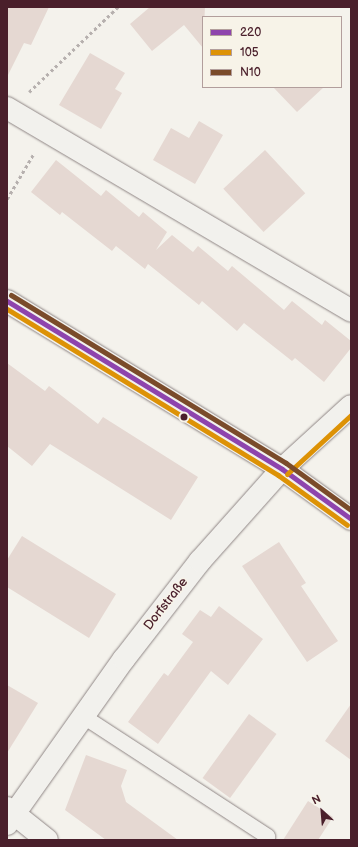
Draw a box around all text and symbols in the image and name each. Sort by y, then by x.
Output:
legend [202,16,342,88]
text: 220 [240,25,261,40]
text: 105 [240,45,259,60]
text: N10 [240,65,261,80]
unlabelled marker [179,412,189,422]
street label: Dorfstraße [141,575,191,633]
north arrow [302,791,342,831]
text: N [310,792,323,807]

